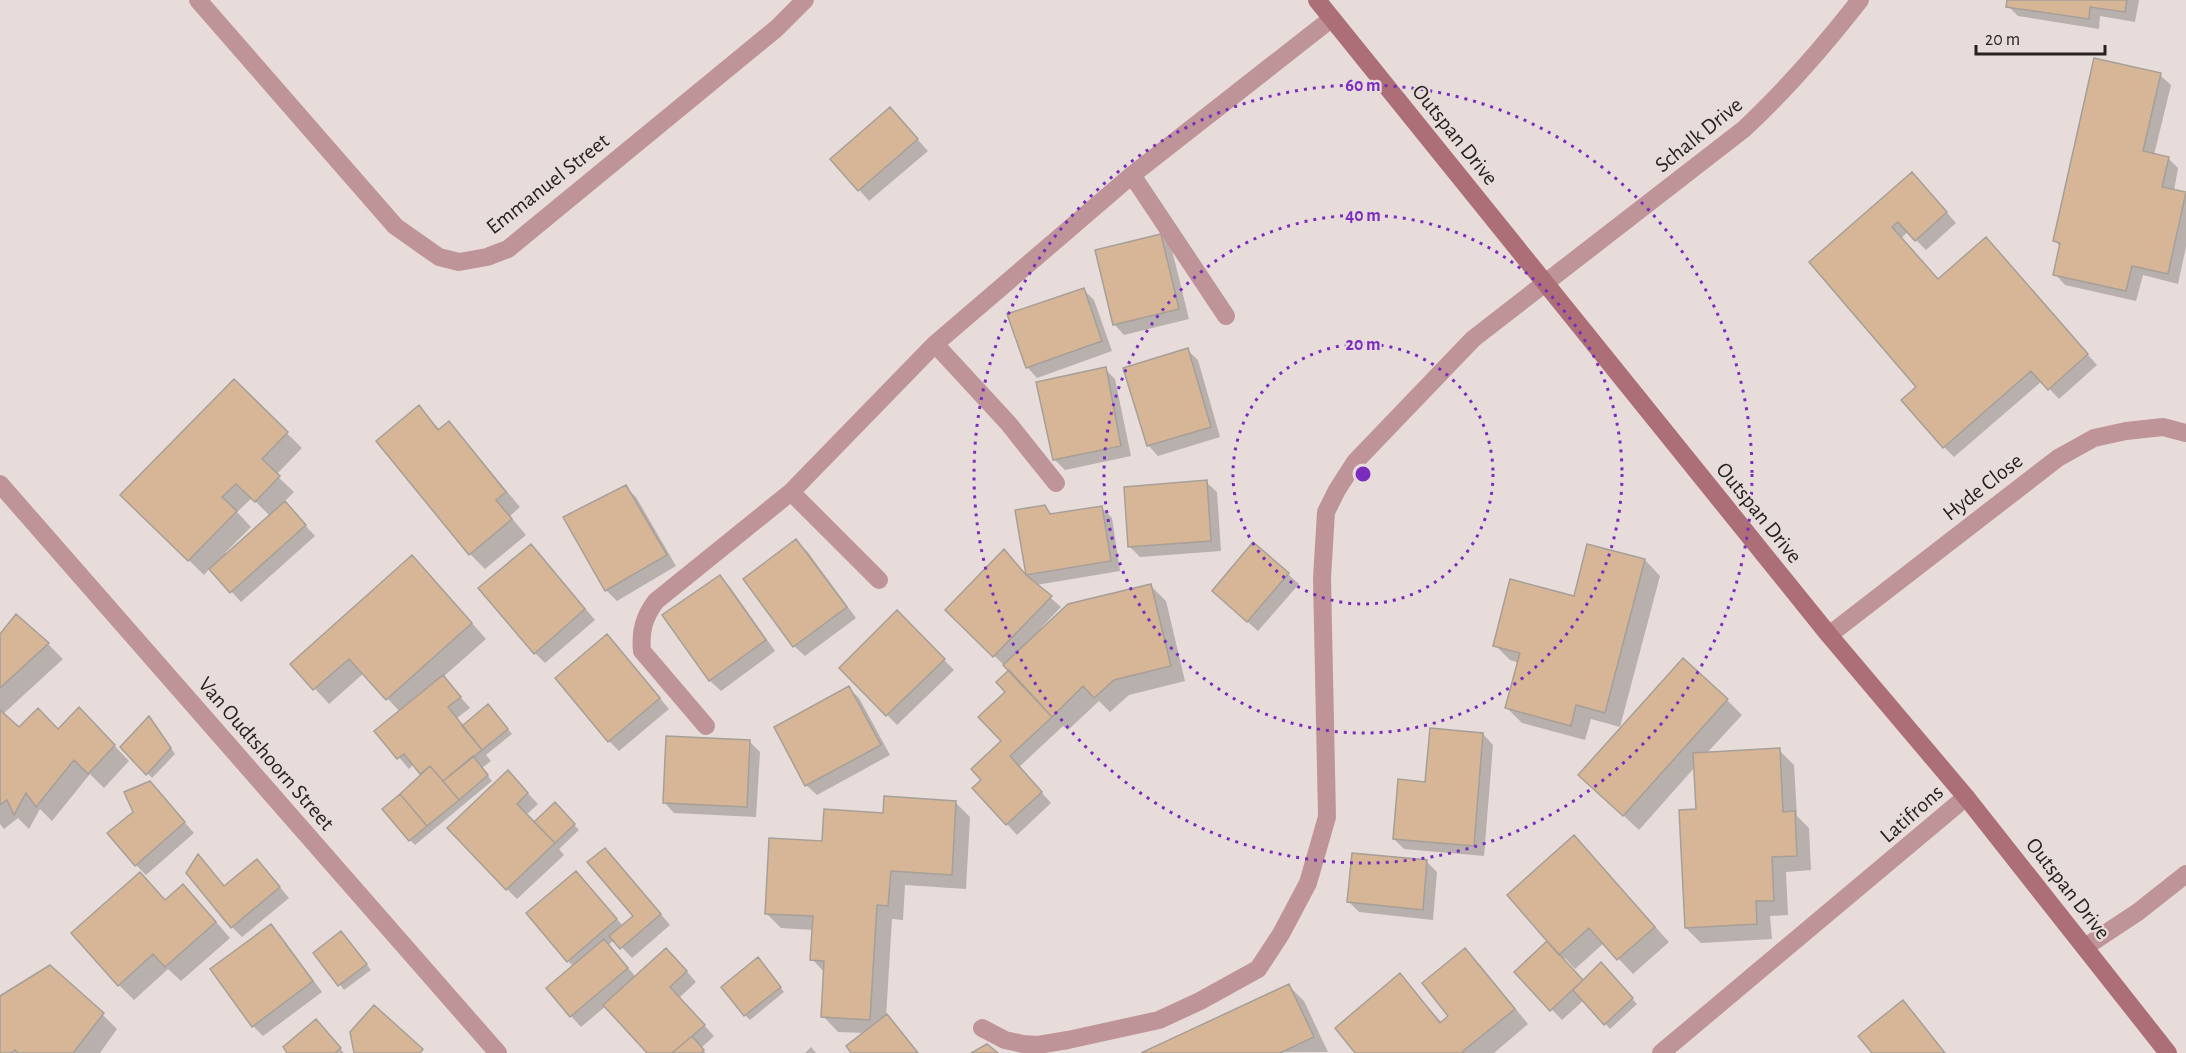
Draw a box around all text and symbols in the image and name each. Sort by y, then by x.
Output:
scale bar [1976,18,2105,56]
text: 20 m [1985,31,2020,49]
text: 60 m [1345,77,1381,95]
street label: Outspan Drive [1408,80,1502,189]
street label: Schalk Drive [1651,93,1746,176]
street label: Emmanuel Street [482,129,613,238]
text: 40 m [1345,207,1381,225]
text: 20 m [1345,336,1381,354]
street label: Hyde Close [1939,449,2027,525]
street label: Outspan Drive [1712,458,1806,567]
centre of rings [1353,464,1373,484]
street label: Van Oudtshoorn Street [194,673,338,834]
street label: Latifrons [1876,781,1947,847]
street label: Outspan Drive [2022,834,2115,944]

